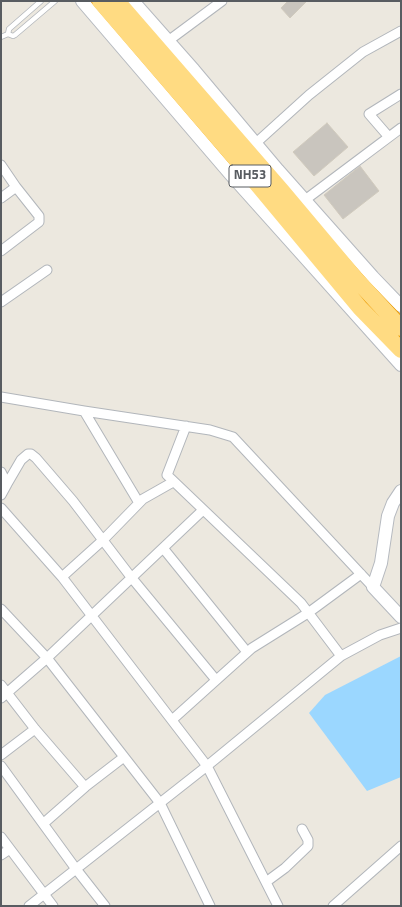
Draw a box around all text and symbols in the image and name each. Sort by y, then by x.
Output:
road number: NH53 [229,165,271,187]

